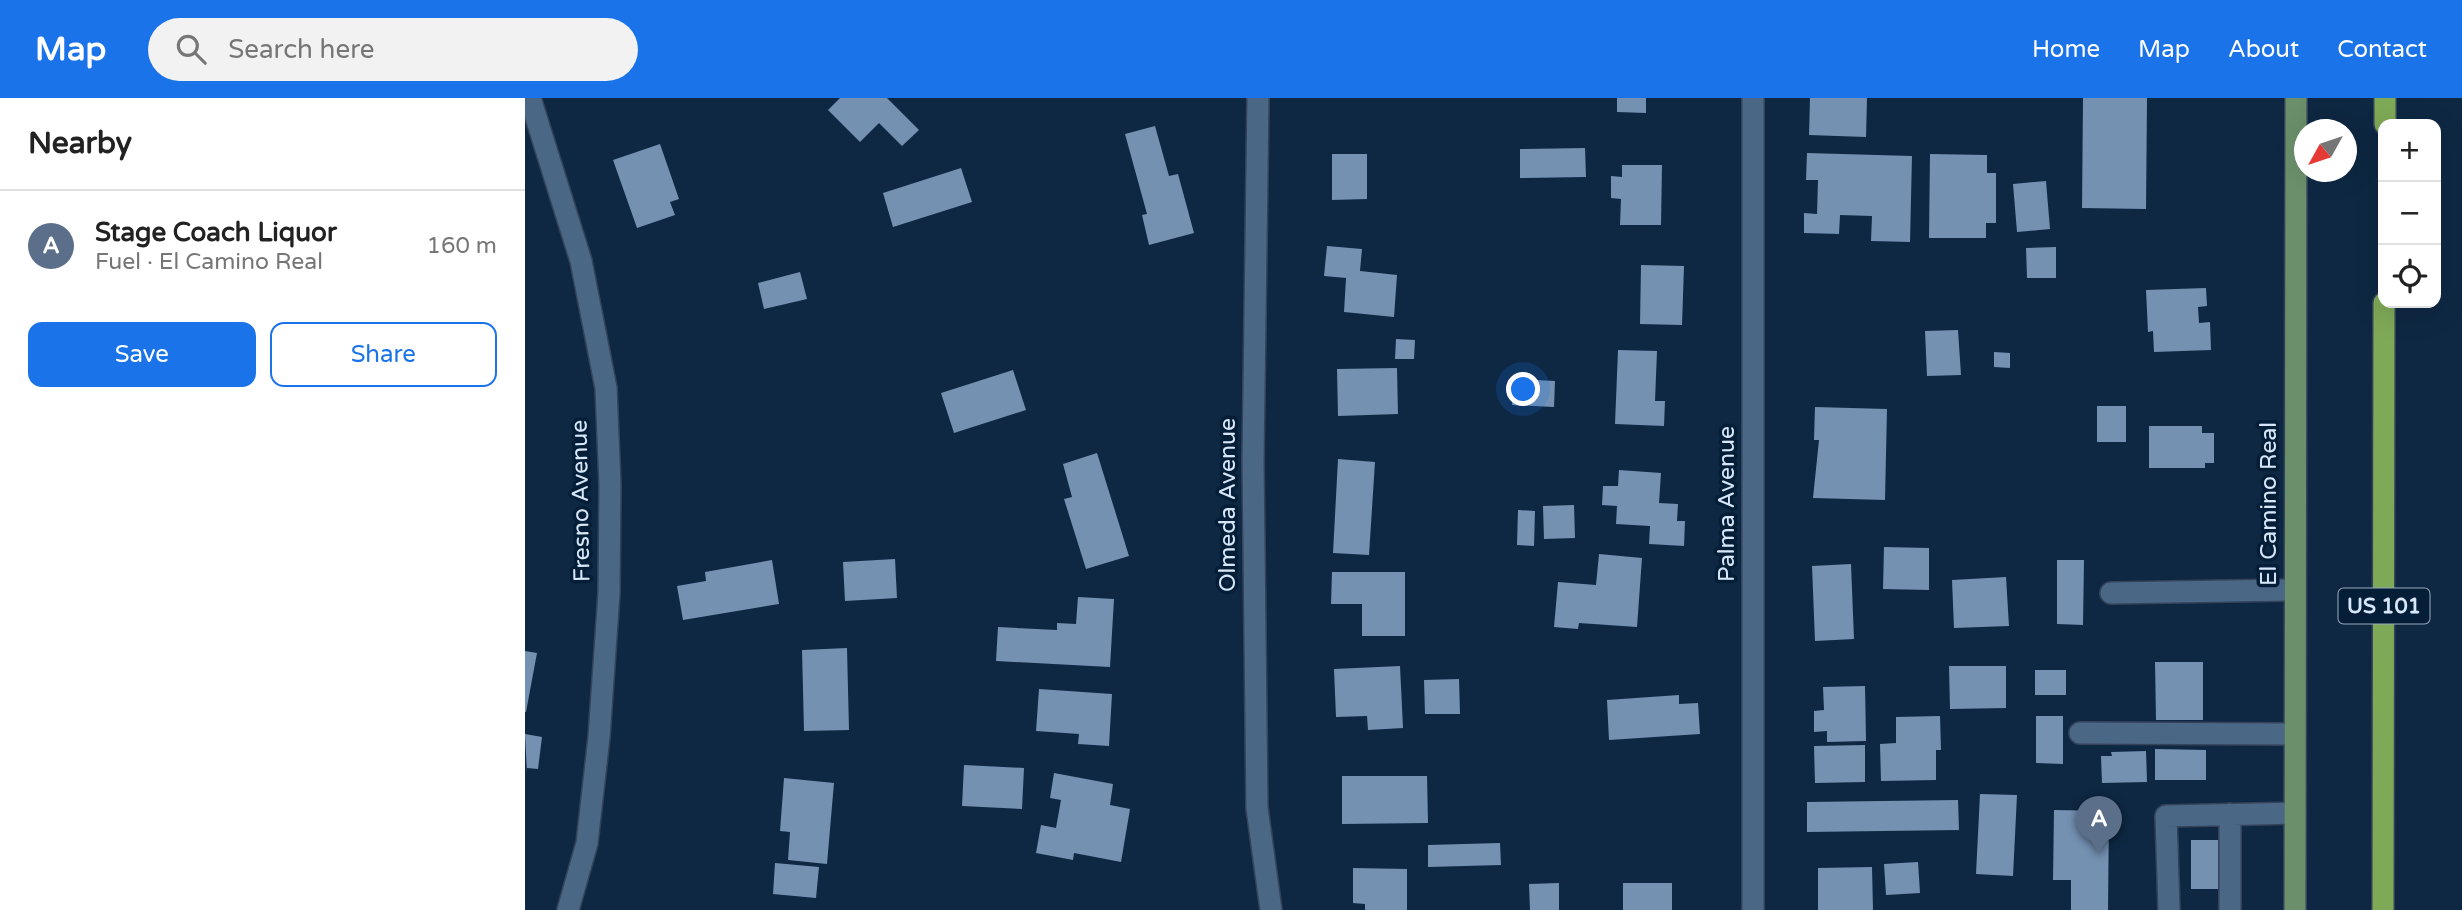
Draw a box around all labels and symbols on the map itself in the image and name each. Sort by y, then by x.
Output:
north arrow [2294,119,2357,182]
your location [1506,372,1540,406]
street label: Olmeda Avenue [1214,418,1242,592]
street label: Fresno Avenue [566,420,596,582]
street label: El Camino Real [2255,422,2283,586]
street label: Palma Avenue [1713,426,1741,582]
road number: US 101 [2339,588,2429,624]
pin: A [2076,796,2122,854]

